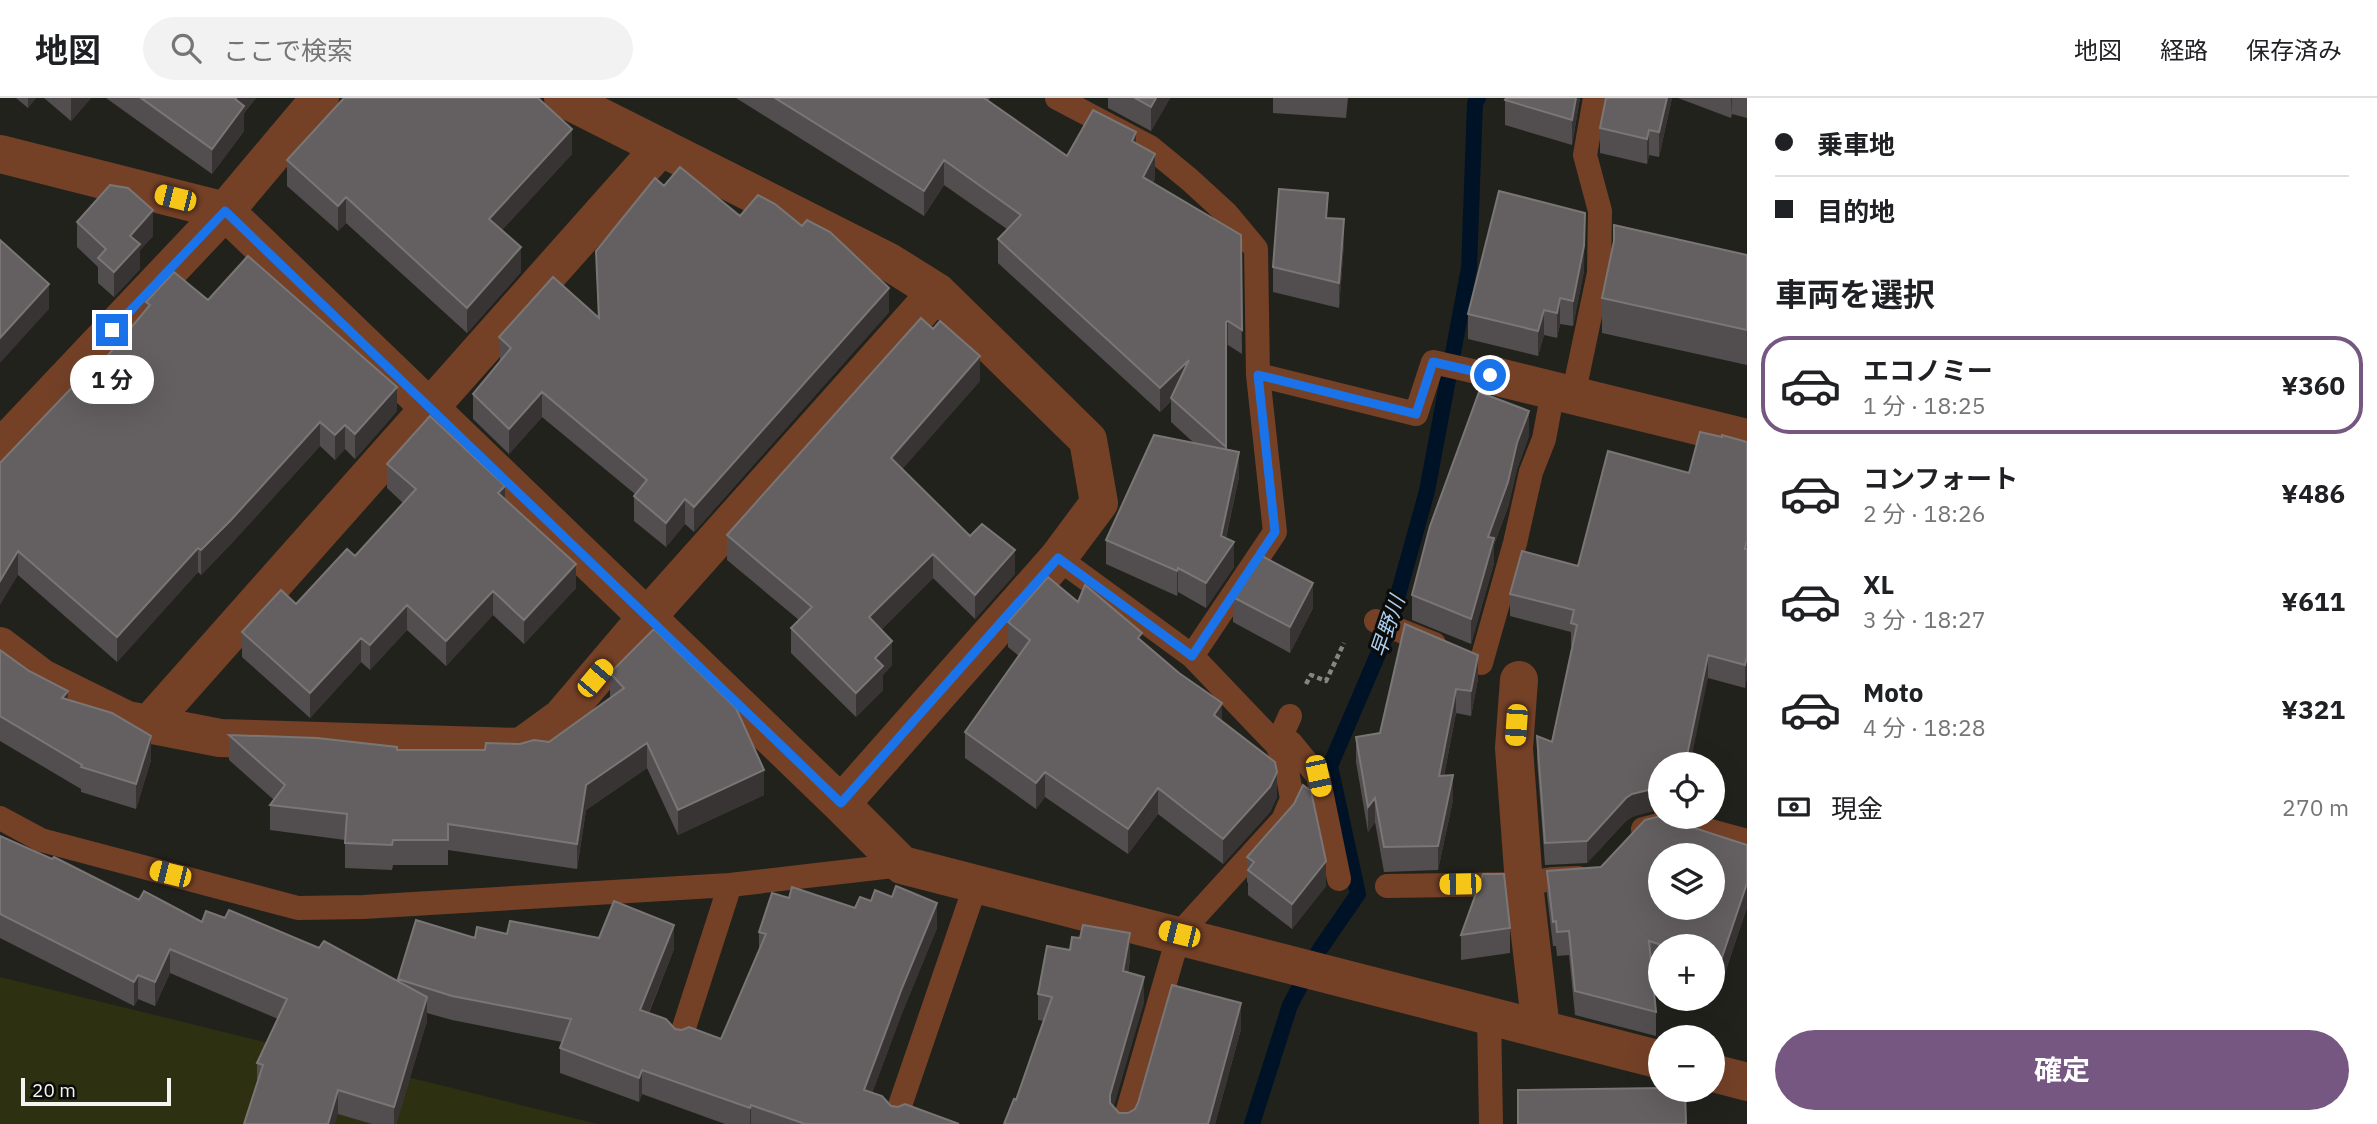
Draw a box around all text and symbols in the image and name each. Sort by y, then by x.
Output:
search box [143,17,633,80]
text: 地図 [35,28,101,71]
icon: search [167,29,205,67]
text: ここで検索 [223,33,353,67]
text: 地図 [2074,34,2122,66]
text: 経路 [2160,34,2208,66]
text: 保存済み [2246,34,2342,66]
text: 乗車地 [1817,127,1895,161]
car [153,183,198,213]
text: 目的地 [1817,194,1895,228]
text: 車両を選択 [1775,273,1935,315]
route end [96,314,128,346]
text: エコノミー [1863,353,1993,387]
callout: 1 分 [70,354,154,404]
icon: car [1779,354,1842,417]
route start [1474,359,1506,391]
text: 1 分 [91,364,133,394]
text: ¥360 [2281,368,2345,402]
text: 1 分 · 18:25 [1863,390,1986,420]
text: コンフォート [1863,461,2018,495]
icon: car [1779,462,1842,525]
text: ¥486 [2281,476,2345,510]
text: 2 分 · 18:26 [1863,498,1986,528]
text: XL [1863,567,1894,601]
icon: car [1779,570,1842,633]
text: ¥611 [2281,584,2345,618]
water label: 早野川 [1364,590,1411,660]
text: 3 分 · 18:27 [1863,604,1986,634]
car [574,655,617,701]
text: Moto [1863,675,1923,709]
icon: car [1779,678,1842,741]
text: ¥321 [2281,692,2345,726]
car [1505,703,1528,747]
text: 4 分 · 18:28 [1863,712,1986,742]
map controls [1648,752,1725,1102]
button: locate [1648,752,1725,829]
car [1304,753,1333,799]
icon: cash [1775,788,1813,826]
text: 現金 [1831,791,1883,825]
text: 270 m [2282,792,2349,822]
button: layers [1648,843,1725,920]
car [148,859,193,889]
car [1439,873,1482,895]
car [1157,919,1202,949]
button: + [1648,934,1725,1011]
button: − [1648,1025,1725,1102]
button: 確定 [1775,1030,2349,1110]
scale bar [21,1075,172,1107]
text: 20 m [32,1078,76,1102]

